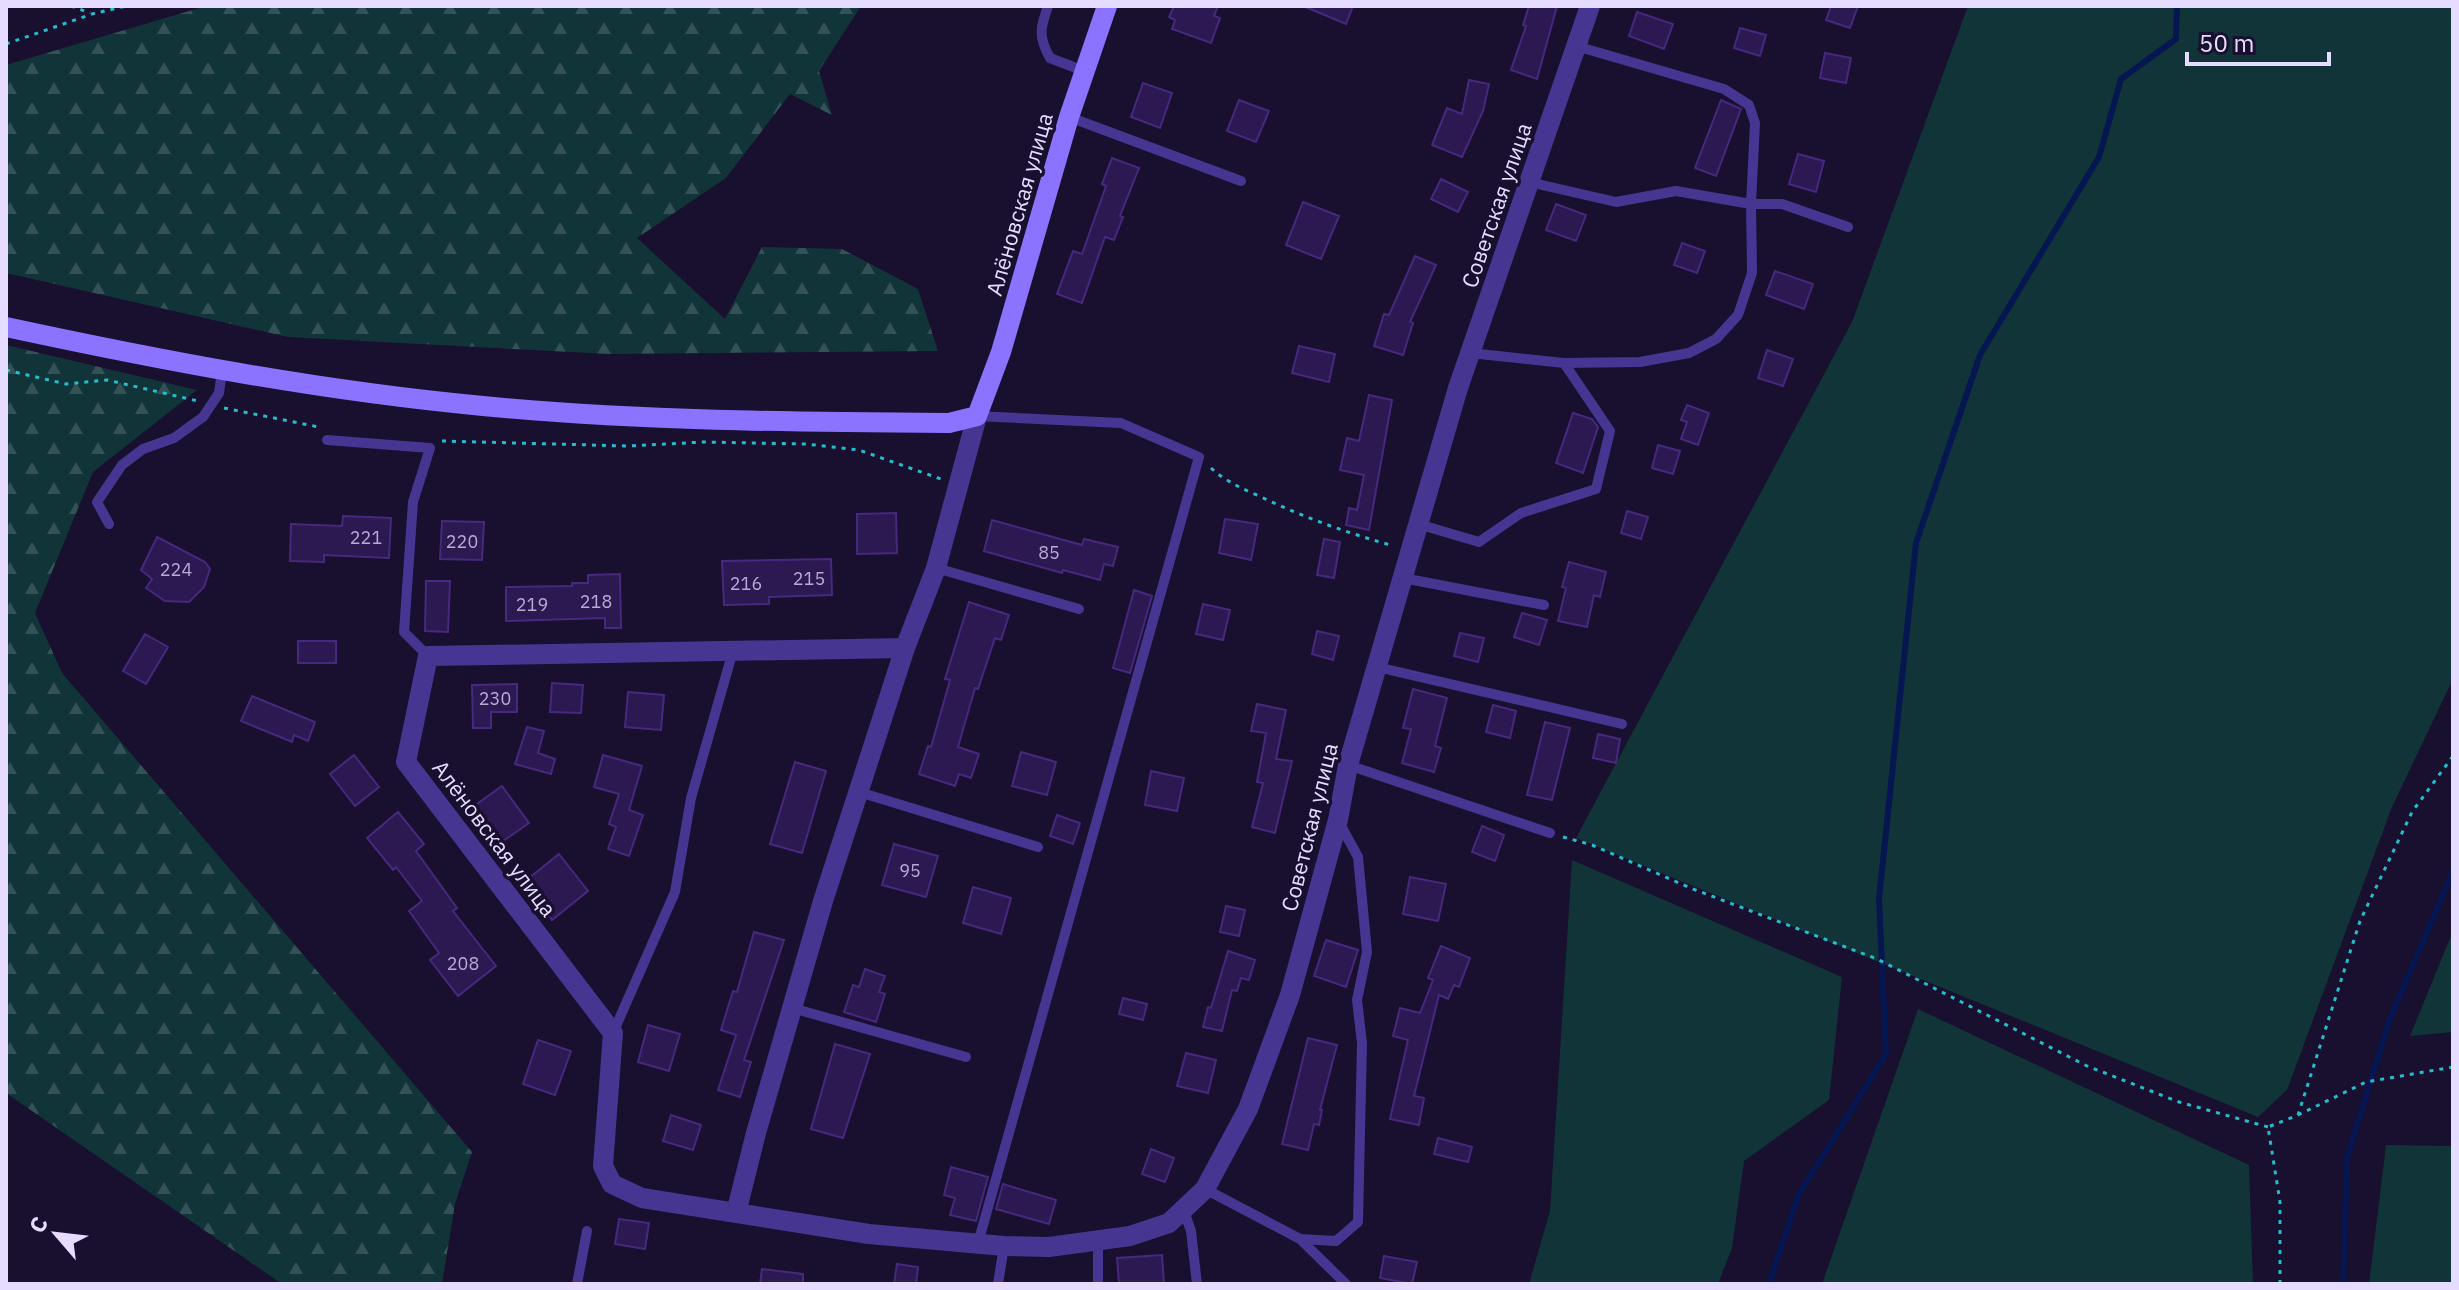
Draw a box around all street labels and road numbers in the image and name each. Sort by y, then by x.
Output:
street label: Алёновская улица [979,109,1059,299]
street label: Советская улица [1454,118,1538,291]
street label: Советская улица [1274,739,1344,914]
street label: Алёновская улица [427,754,564,922]

